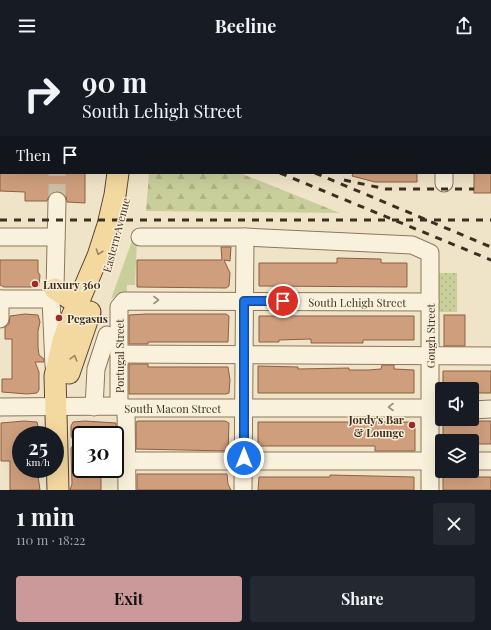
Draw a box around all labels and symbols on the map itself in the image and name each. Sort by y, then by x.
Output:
street label: Eastern Avenue [99,196,133,274]
one-way arrow [96,248,104,255]
place label: Luxury 360 [43,277,101,292]
marker: Luxury 360 [30,279,40,289]
pin [266,284,300,318]
street label: South Lehigh Street [308,294,406,309]
one-way arrow [153,296,159,304]
street label: Gough Street [423,304,438,368]
place label: Pegasus [67,311,108,326]
marker: Pegasus [54,313,64,323]
street label: Portugal Street [112,319,127,393]
one-way arrow [69,354,78,361]
street label: South Macon Street [124,401,221,416]
one-way arrow [388,403,394,411]
place label: Jordy's Bar & Lounge [348,412,405,440]
marker: Jordy's Bar & Lounge [407,420,417,430]
speed limit sign: 30 [72,426,124,478]
position arrow [223,437,265,479]

